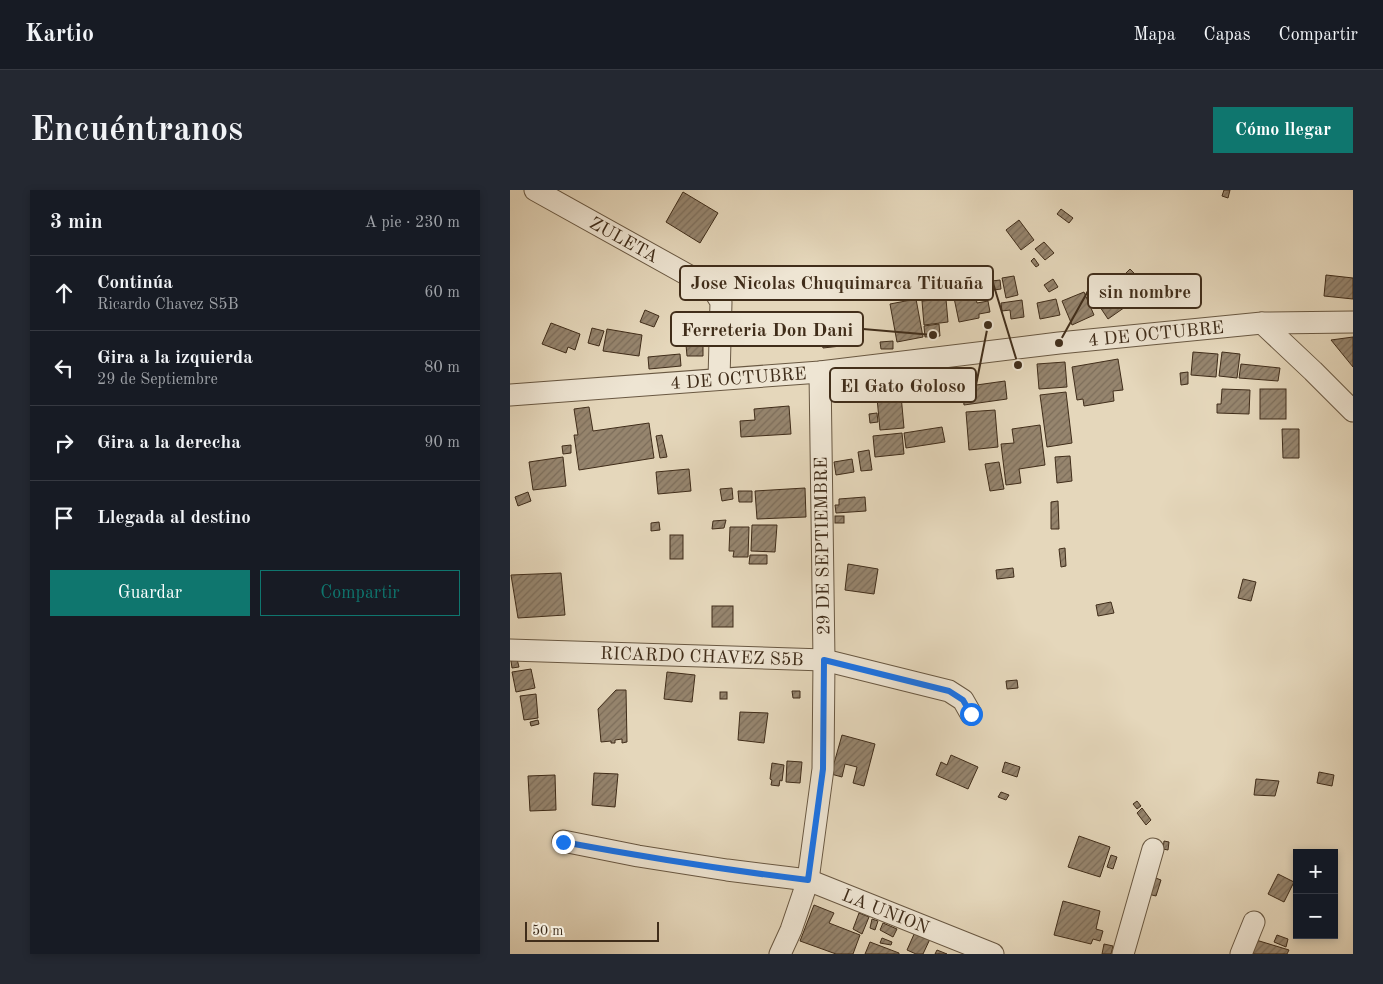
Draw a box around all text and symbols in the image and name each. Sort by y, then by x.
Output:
text: Kartio [25,23,94,47]
text: Mapa [1133,26,1176,44]
text: Capas [1204,26,1251,44]
text: Compartir [1279,26,1358,44]
button: Cómo llegar [1213,107,1353,153]
text: Encuéntranos [30,113,243,148]
text: 3 min [50,212,103,233]
street label: ZULETA [586,214,661,267]
text: A pie · 230 m [365,215,460,231]
callout: Jose Nicolas Chuquimarca Tituaña [680,266,993,300]
text: Continúa [97,274,173,293]
callout: sin nombre [1088,274,1201,308]
text: Jose Nicolas Chuquimarca Tituaña [691,275,984,294]
icon: ahead [50,279,78,307]
text: sin nombre [1099,284,1191,303]
text: 60 m [424,285,460,301]
text: Ricardo Chavez S5B [97,297,239,313]
callout: Ferreteria Don Dani [671,312,863,346]
street label: 4 DE OCTUBRE [1087,319,1225,350]
text: Ferreteria Don Dani [681,322,853,341]
text: Gira a la izquierda [97,349,253,368]
icon: left [50,354,78,382]
text: 80 m [424,360,460,376]
street label: 4 DE OCTUBRE [670,365,807,393]
callout: El Gato Goloso [830,368,976,402]
text: 29 de Septiembre [97,372,218,388]
text: El Gato Goloso [840,378,966,397]
icon: right [50,429,78,457]
text: Gira a la derecha [97,434,241,453]
text: 90 m [424,435,460,451]
street label: 29 DE SEPTIEMBRE [812,457,834,635]
icon: arrive [50,504,78,532]
text: Llegada al destino [97,509,251,528]
button: Guardar [50,570,250,616]
button: Compartir [260,570,460,616]
street label: RICARDO CHAVEZ S5B [600,645,804,669]
route start [960,703,983,726]
route end [552,831,575,854]
map controls [1293,849,1338,939]
button: + [1293,849,1338,894]
street label: LA UNION [839,887,932,938]
button: − [1293,894,1338,939]
scale bar [525,919,659,942]
text: 50 m [532,924,563,938]

